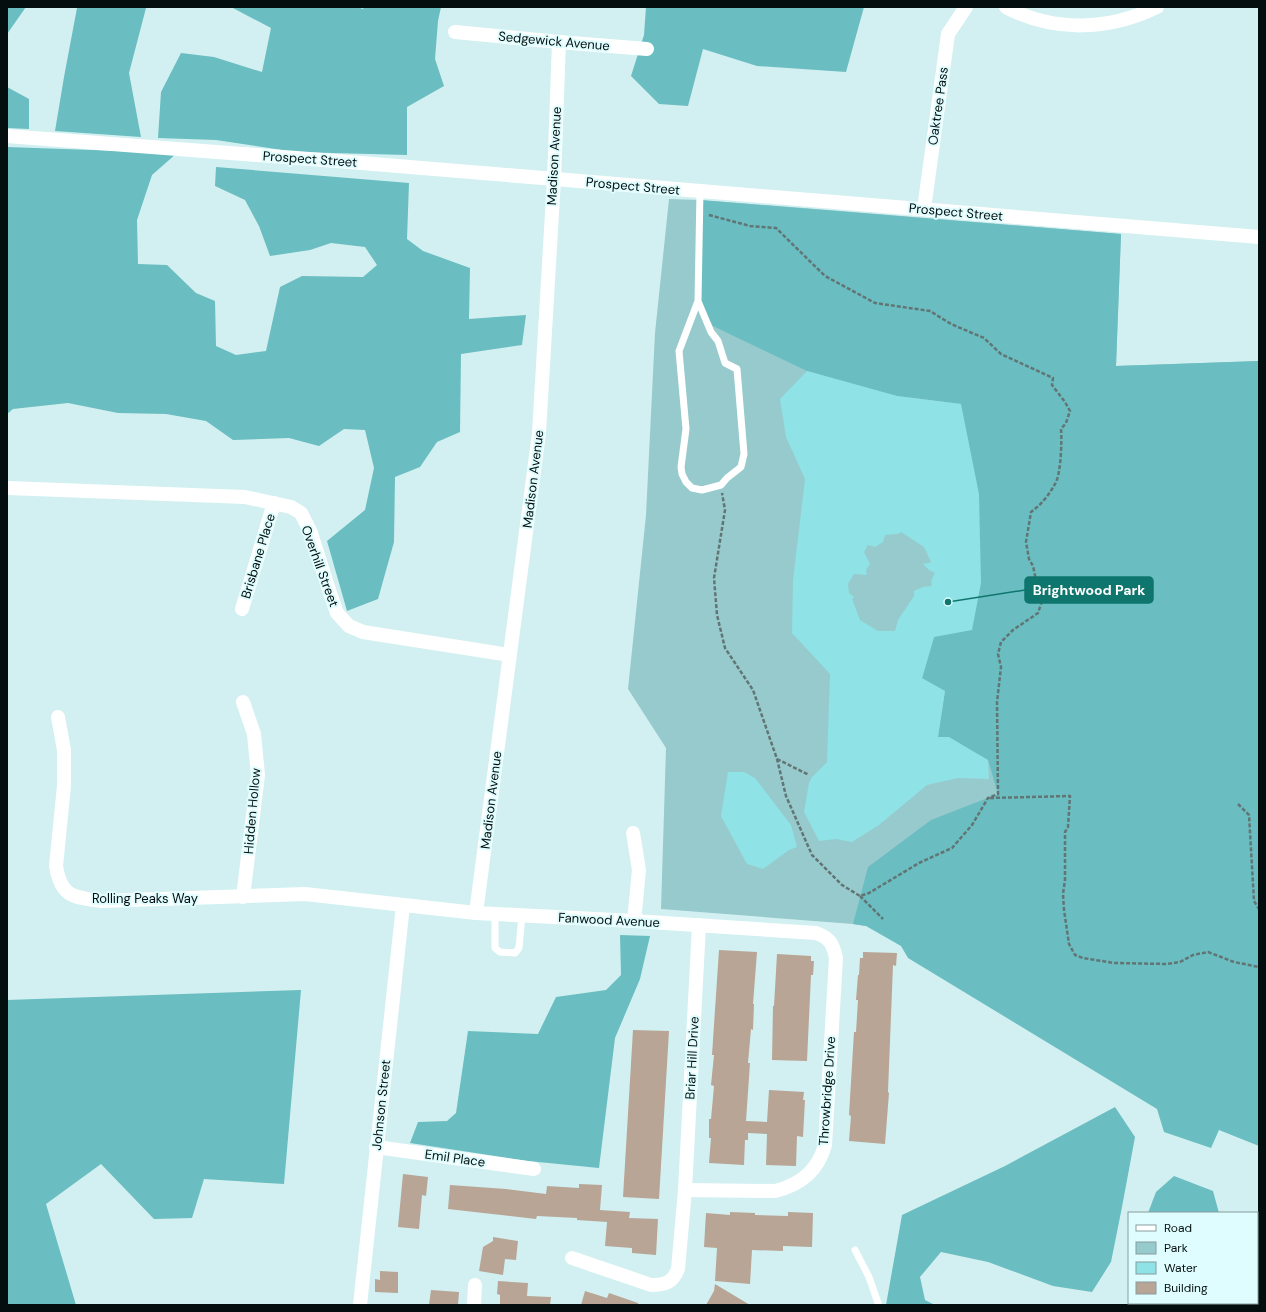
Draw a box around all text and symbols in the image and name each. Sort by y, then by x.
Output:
street label: Sedgewick Avenue [498,28,610,54]
street label: Oaktree Pass [924,66,952,146]
street label: Madison Avenue [543,106,565,206]
street label: Prospect Street [262,147,358,171]
street label: Prospect Street [585,173,681,199]
street label: Prospect Street [908,199,1004,225]
street label: Madison Avenue [519,429,547,529]
street label: Brisbane Place [237,511,279,601]
street label: Overhill Street [297,523,343,609]
callout: Brightwood Park [1025,577,1153,603]
text: Brightwood Park [1033,581,1145,599]
street label: Madison Avenue [477,750,505,850]
street label: Hidden Hollow [240,767,264,855]
street label: Rolling Peaks Way [92,890,198,907]
street label: Fanwood Avenue [558,909,660,931]
street label: Briar Hill Drive [681,1016,703,1100]
street label: Throwbridge Drive [815,1036,839,1146]
street label: Johnson Street [368,1059,394,1151]
street label: Emil Place [424,1145,486,1171]
legend [1128,1212,1258,1304]
text: Road [1164,1220,1192,1236]
text: Park [1164,1240,1188,1256]
text: Water [1164,1260,1198,1276]
text: Building [1164,1280,1208,1296]

